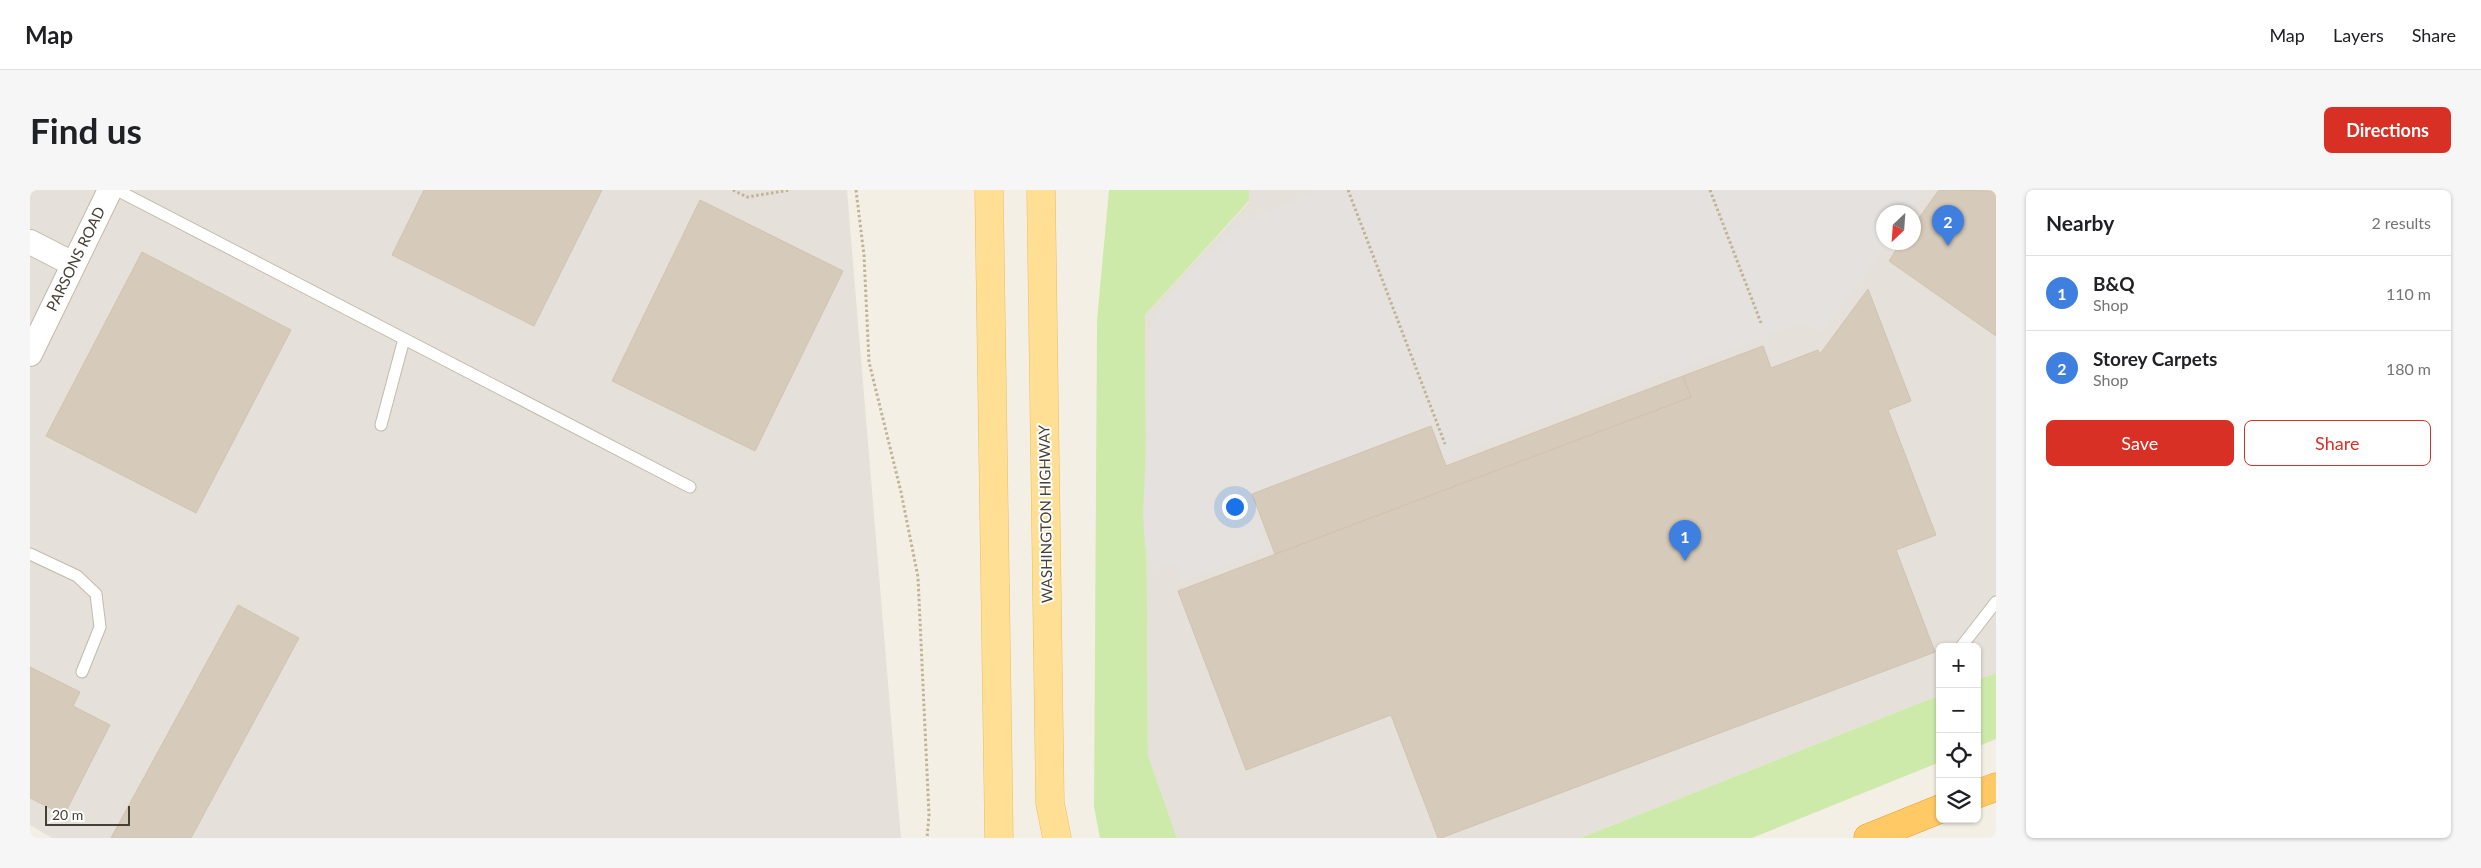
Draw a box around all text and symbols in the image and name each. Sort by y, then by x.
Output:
text: Map [25,20,73,49]
text: Map [2269,24,2305,46]
text: Layers [2333,24,2384,46]
text: Share [2412,24,2456,46]
button: Directions [2324,107,2451,153]
text: Find us [30,109,142,151]
street label: PARSONS ROAD [42,203,108,314]
north arrow [1876,205,1921,250]
pin: 2 [1932,205,1964,246]
text: Nearby [2046,210,2114,235]
text: 2 results [2371,213,2431,232]
text: B&Q [2093,272,2135,295]
text: 1 [2057,284,2067,303]
text: 110 m [2386,284,2431,303]
text: Shop [2093,295,2129,314]
text: Storey Carpets [2093,347,2217,370]
text: 2 [2057,359,2067,378]
text: 180 m [2386,359,2431,378]
text: Shop [2093,370,2129,389]
button: Save [2046,420,2234,466]
button: Share [2244,420,2431,466]
street label: WASHINGTON HIGHWAY [1034,424,1056,603]
your location [1222,494,1248,520]
pin: 1 [1669,520,1701,561]
map controls [1936,643,1981,823]
button: + [1936,643,1981,688]
button: − [1936,688,1981,733]
button: locate [1936,733,1981,778]
button: layers [1936,778,1981,823]
scale bar [45,803,130,826]
text: 20 m [52,806,83,823]

